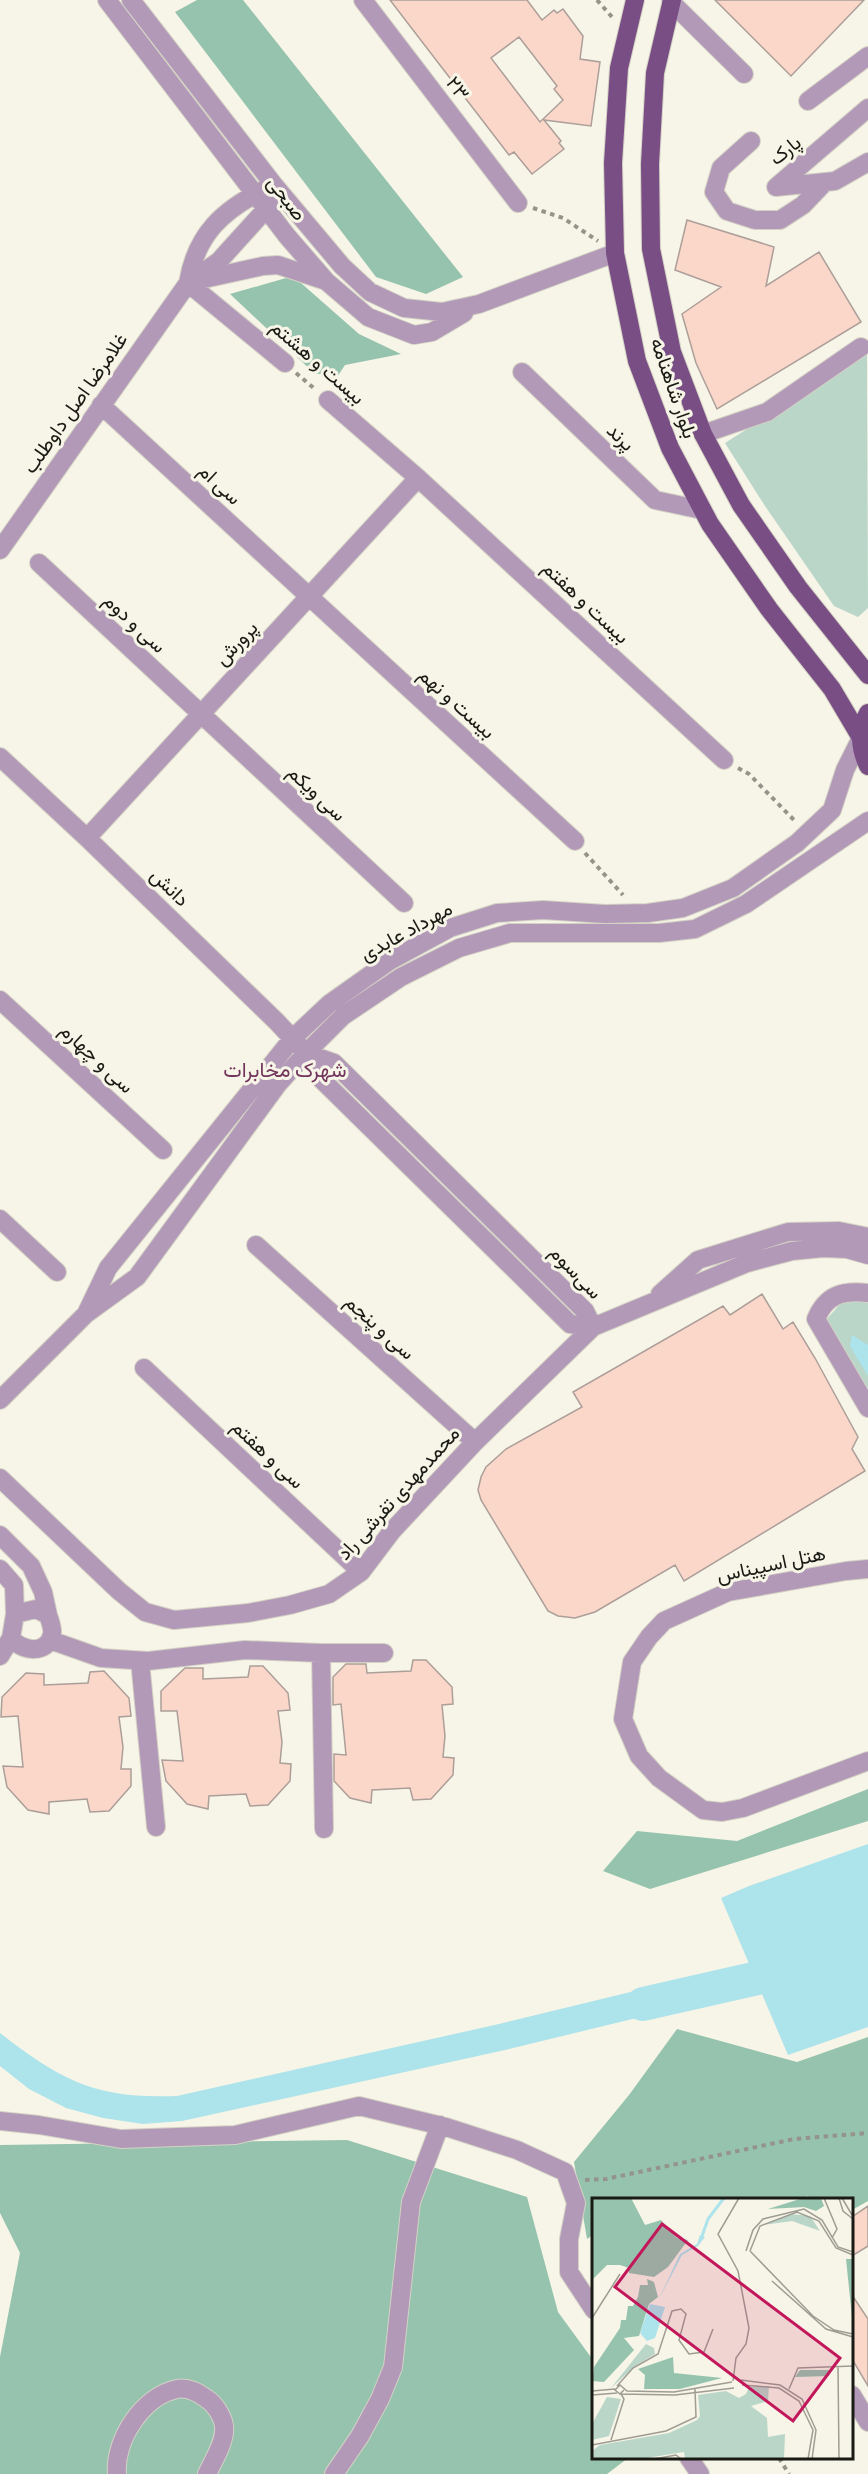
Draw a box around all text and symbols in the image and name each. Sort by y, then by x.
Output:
street label: ۲۳ [442,71,476,104]
street label: پارک [764,129,807,172]
street label: صبحی [262,170,313,225]
street label: بیست و هشتم [265,314,371,410]
street label: غلامرضا اصل داوطلب [17,328,133,478]
street label: بلوار شاهنامه [645,334,703,442]
street label: پرند [601,417,641,457]
street label: سی ام [193,458,247,510]
street label: بیست و هفتم [537,555,635,649]
street label: سی و دوم [98,587,172,659]
street label: پرورش [209,615,264,672]
street label: بیست و نهم [413,662,501,744]
street label: سی ویکم [282,759,352,827]
street label: دانش [146,862,195,911]
street label: مهرداد عابدی [355,895,457,967]
street label: سی و چهارم [54,1017,140,1100]
district label: شهرک مخابرات [223,1056,347,1083]
street label: سی‌سوم [544,1239,608,1305]
street label: سی و پنجم [339,1289,421,1366]
street label: سی و هفتم [226,1414,310,1494]
street label: محمدمهدی تفرشی راد [331,1421,465,1565]
street label: هتل اسپیناس [714,1540,828,1589]
inset map [592,2198,853,2459]

